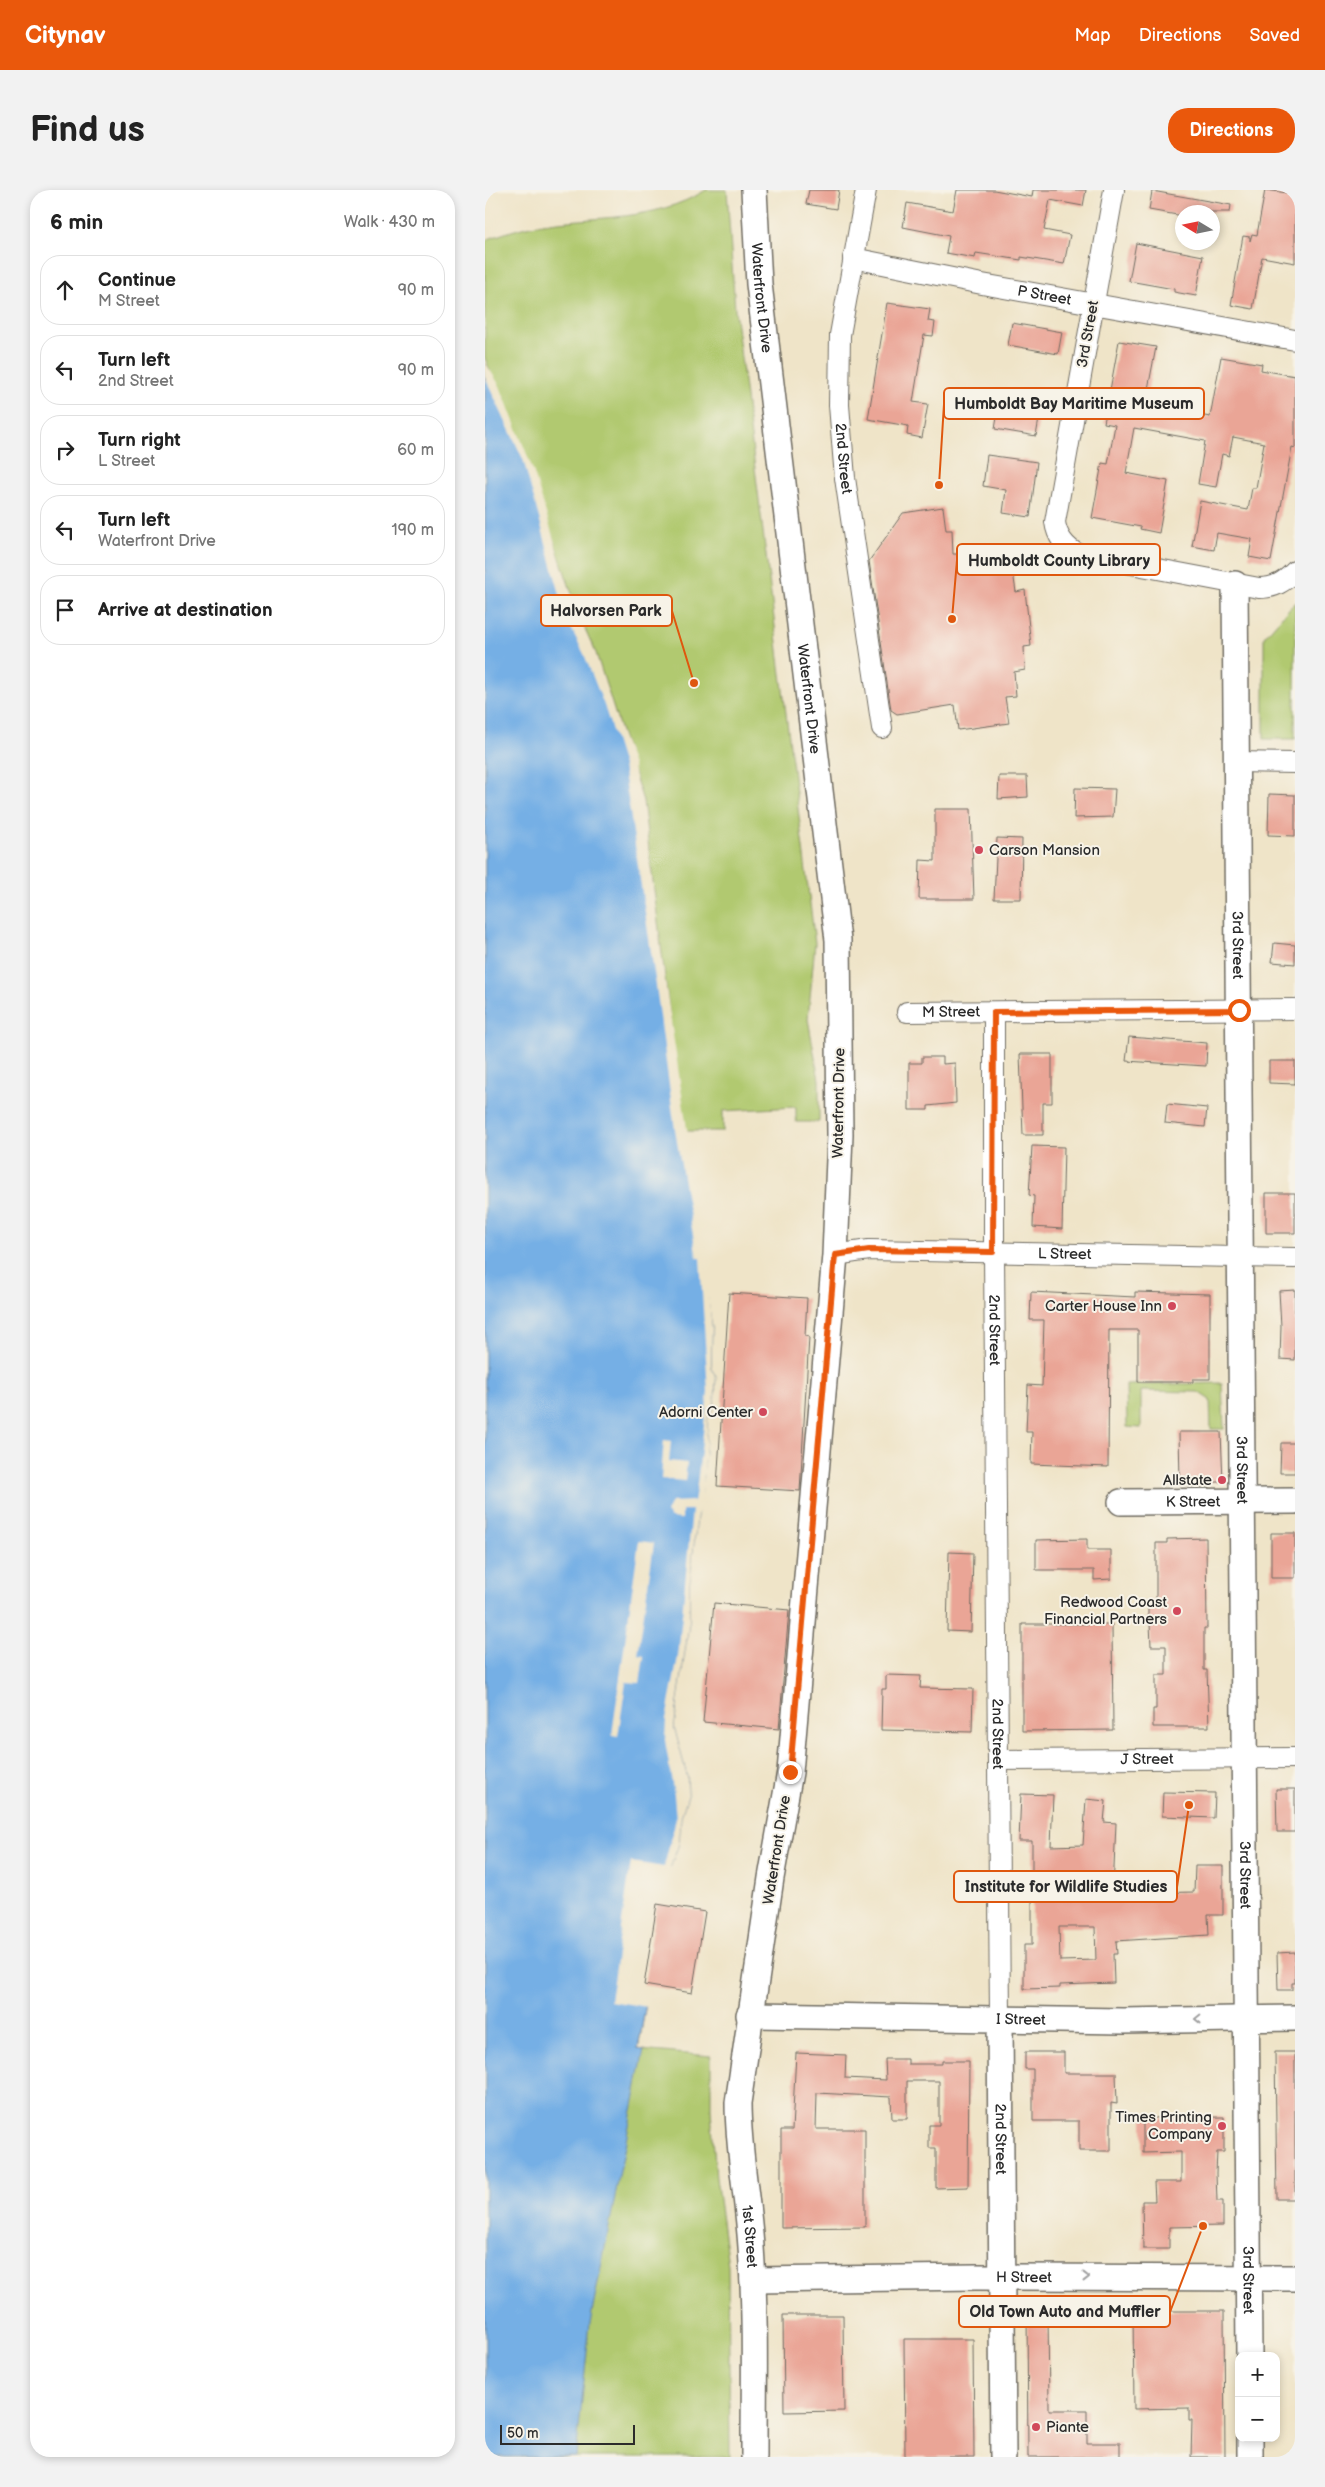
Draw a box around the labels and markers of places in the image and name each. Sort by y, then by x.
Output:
callout: Humboldt Bay Maritime Museum [944,388,1204,419]
callout: Humboldt County Library [957,544,1160,575]
callout: Halvorsen Park [541,595,672,626]
place label: Carson Mansion [989,841,1100,860]
marker: Carson Mansion [973,844,985,856]
place label: Carter House Inn [1045,1297,1162,1316]
marker: Carter House Inn [1166,1300,1178,1312]
place label: Adorni Center [659,1403,754,1422]
marker: Adorni Center [757,1406,769,1418]
place label: Allstate [1163,1471,1212,1490]
marker: Allstate [1216,1474,1228,1486]
place label: Redwood Coast Financial Partners [1044,1593,1168,1629]
marker: Redwood Coast Financial Partners [1171,1605,1183,1617]
callout: Institute for Wildlife Studies [954,1871,1177,1902]
place label: Times Printing Company [1115,2108,1212,2144]
marker: Times Printing Company [1216,2120,1228,2132]
callout: Old Town Auto and Muffler [959,2296,1170,2327]
place label: Piante [1046,2418,1089,2437]
marker: Piante [1030,2421,1042,2433]

